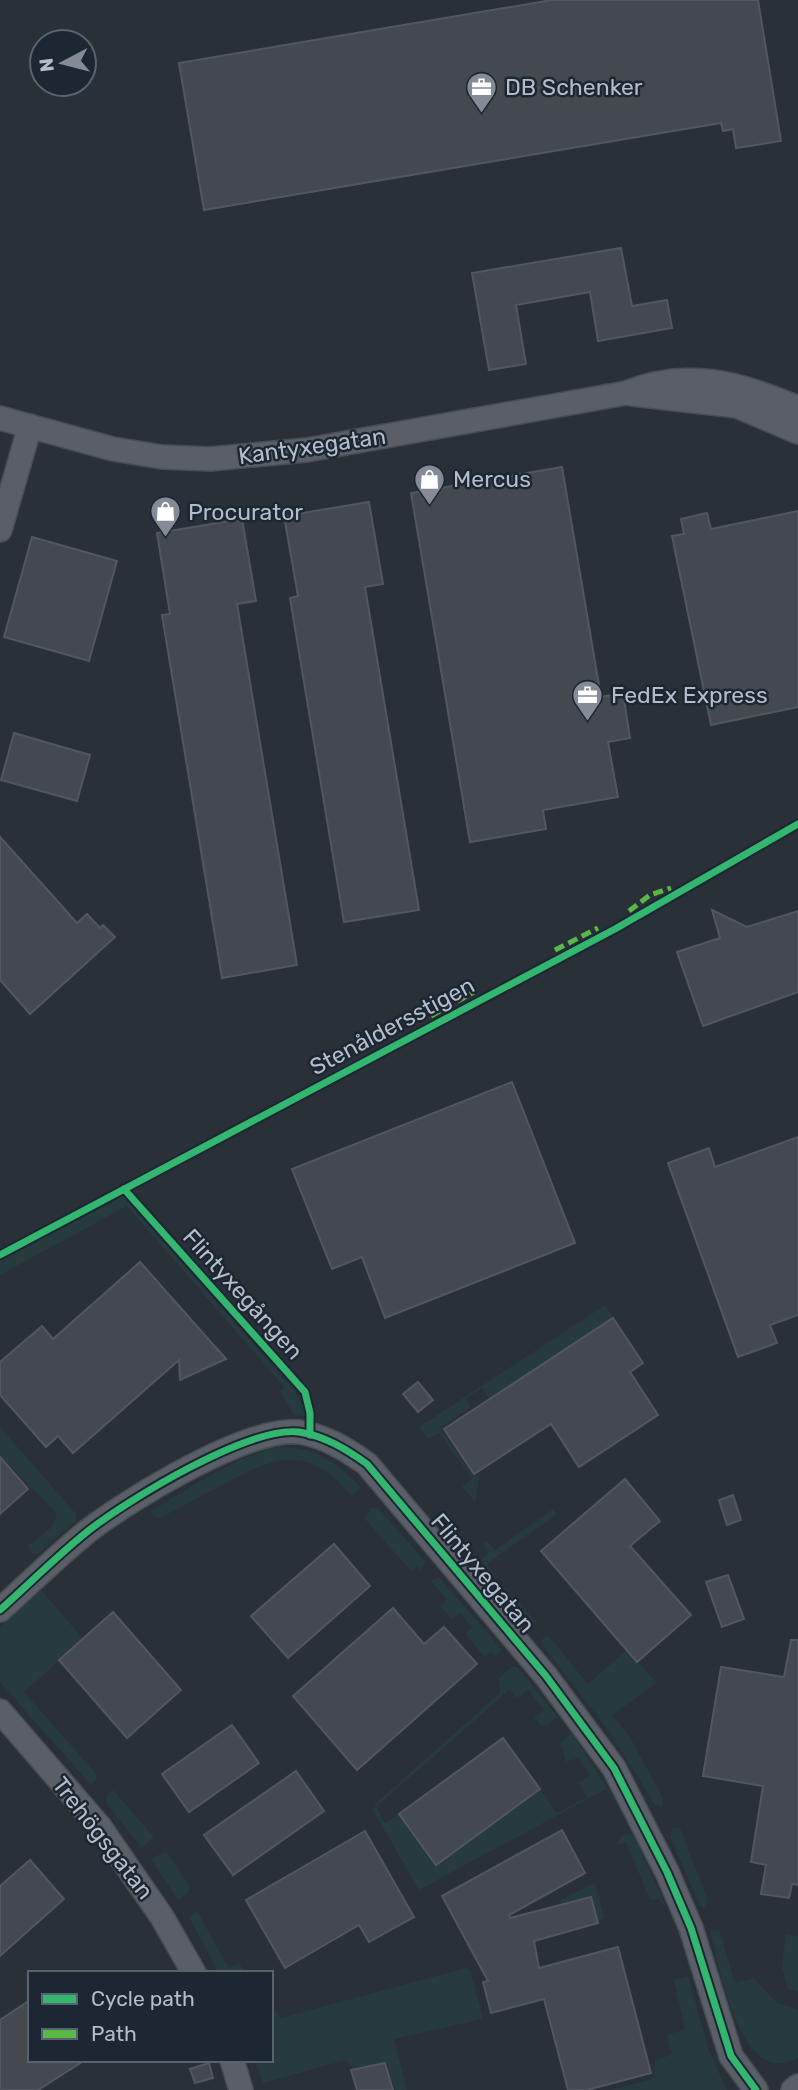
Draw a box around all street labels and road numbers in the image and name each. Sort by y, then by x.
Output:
street label: Kantyxegatan [236,422,388,470]
street label: Stenåldersstigen [305,971,479,1081]
street label: Flintyxegången [177,1223,309,1365]
street label: Flintyxegatan [425,1508,541,1638]
street label: Trehögsgatan [47,1771,159,1905]

